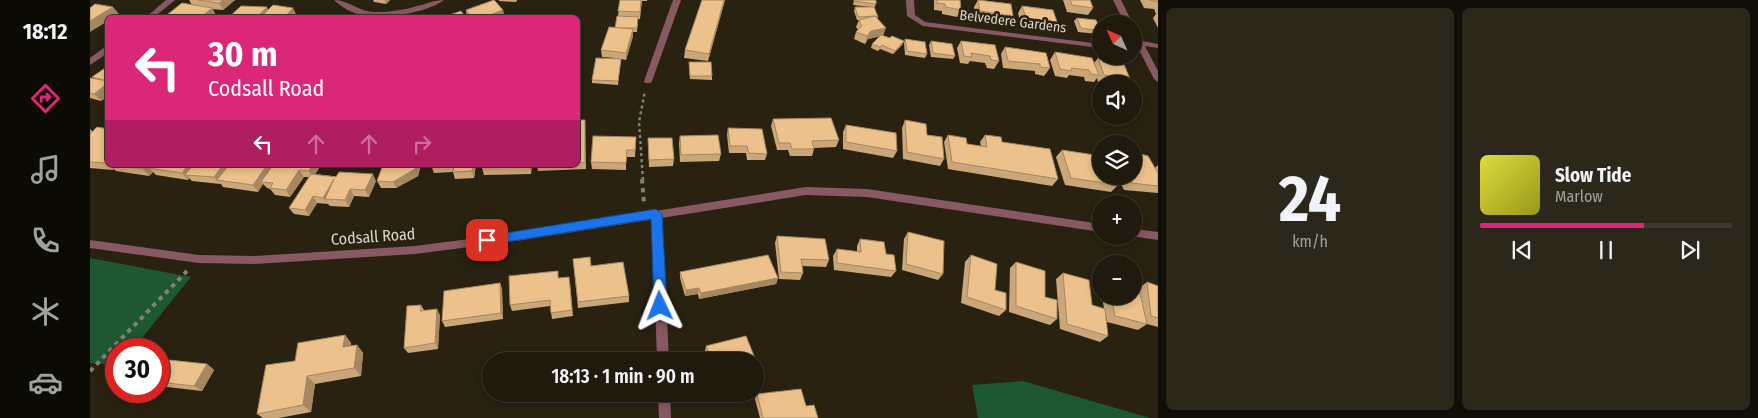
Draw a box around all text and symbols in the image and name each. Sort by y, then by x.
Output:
street label: Belvedere Gardens [959,7,1067,36]
north arrow [1092,15,1142,65]
map controls [1092,15,1142,305]
text: 18:12 [23,18,67,45]
text: 30 m [208,33,278,75]
icon: left [125,35,190,100]
text: Codsall Road [208,75,324,102]
button: sound [1092,75,1142,125]
icon: directions [28,81,63,116]
icon: left [249,130,277,158]
icon: ahead [302,130,330,158]
icon: ahead [355,130,383,158]
icon: right [408,130,436,158]
button: layers [1092,135,1142,185]
icon: music [28,152,63,187]
text: 24 [1279,160,1341,238]
text: Slow Tide [1555,164,1631,187]
text: Marlow [1555,187,1603,206]
button: + [1092,195,1142,245]
pin [466,219,508,261]
icon: phone [28,223,63,258]
street label: Codsall Road [330,224,416,249]
icon: arrive [473,226,501,254]
text: km/h [1292,232,1328,251]
icon: previous [1508,236,1536,264]
icon: pause [1592,236,1620,264]
icon: next [1676,236,1704,264]
button: − [1092,255,1142,305]
position arrow [633,279,685,331]
icon: climate [28,294,63,329]
speed limit sign: 30 [105,338,170,403]
icon: car [28,365,63,400]
text: 18:13 · 1 min · 90 m [551,365,695,388]

